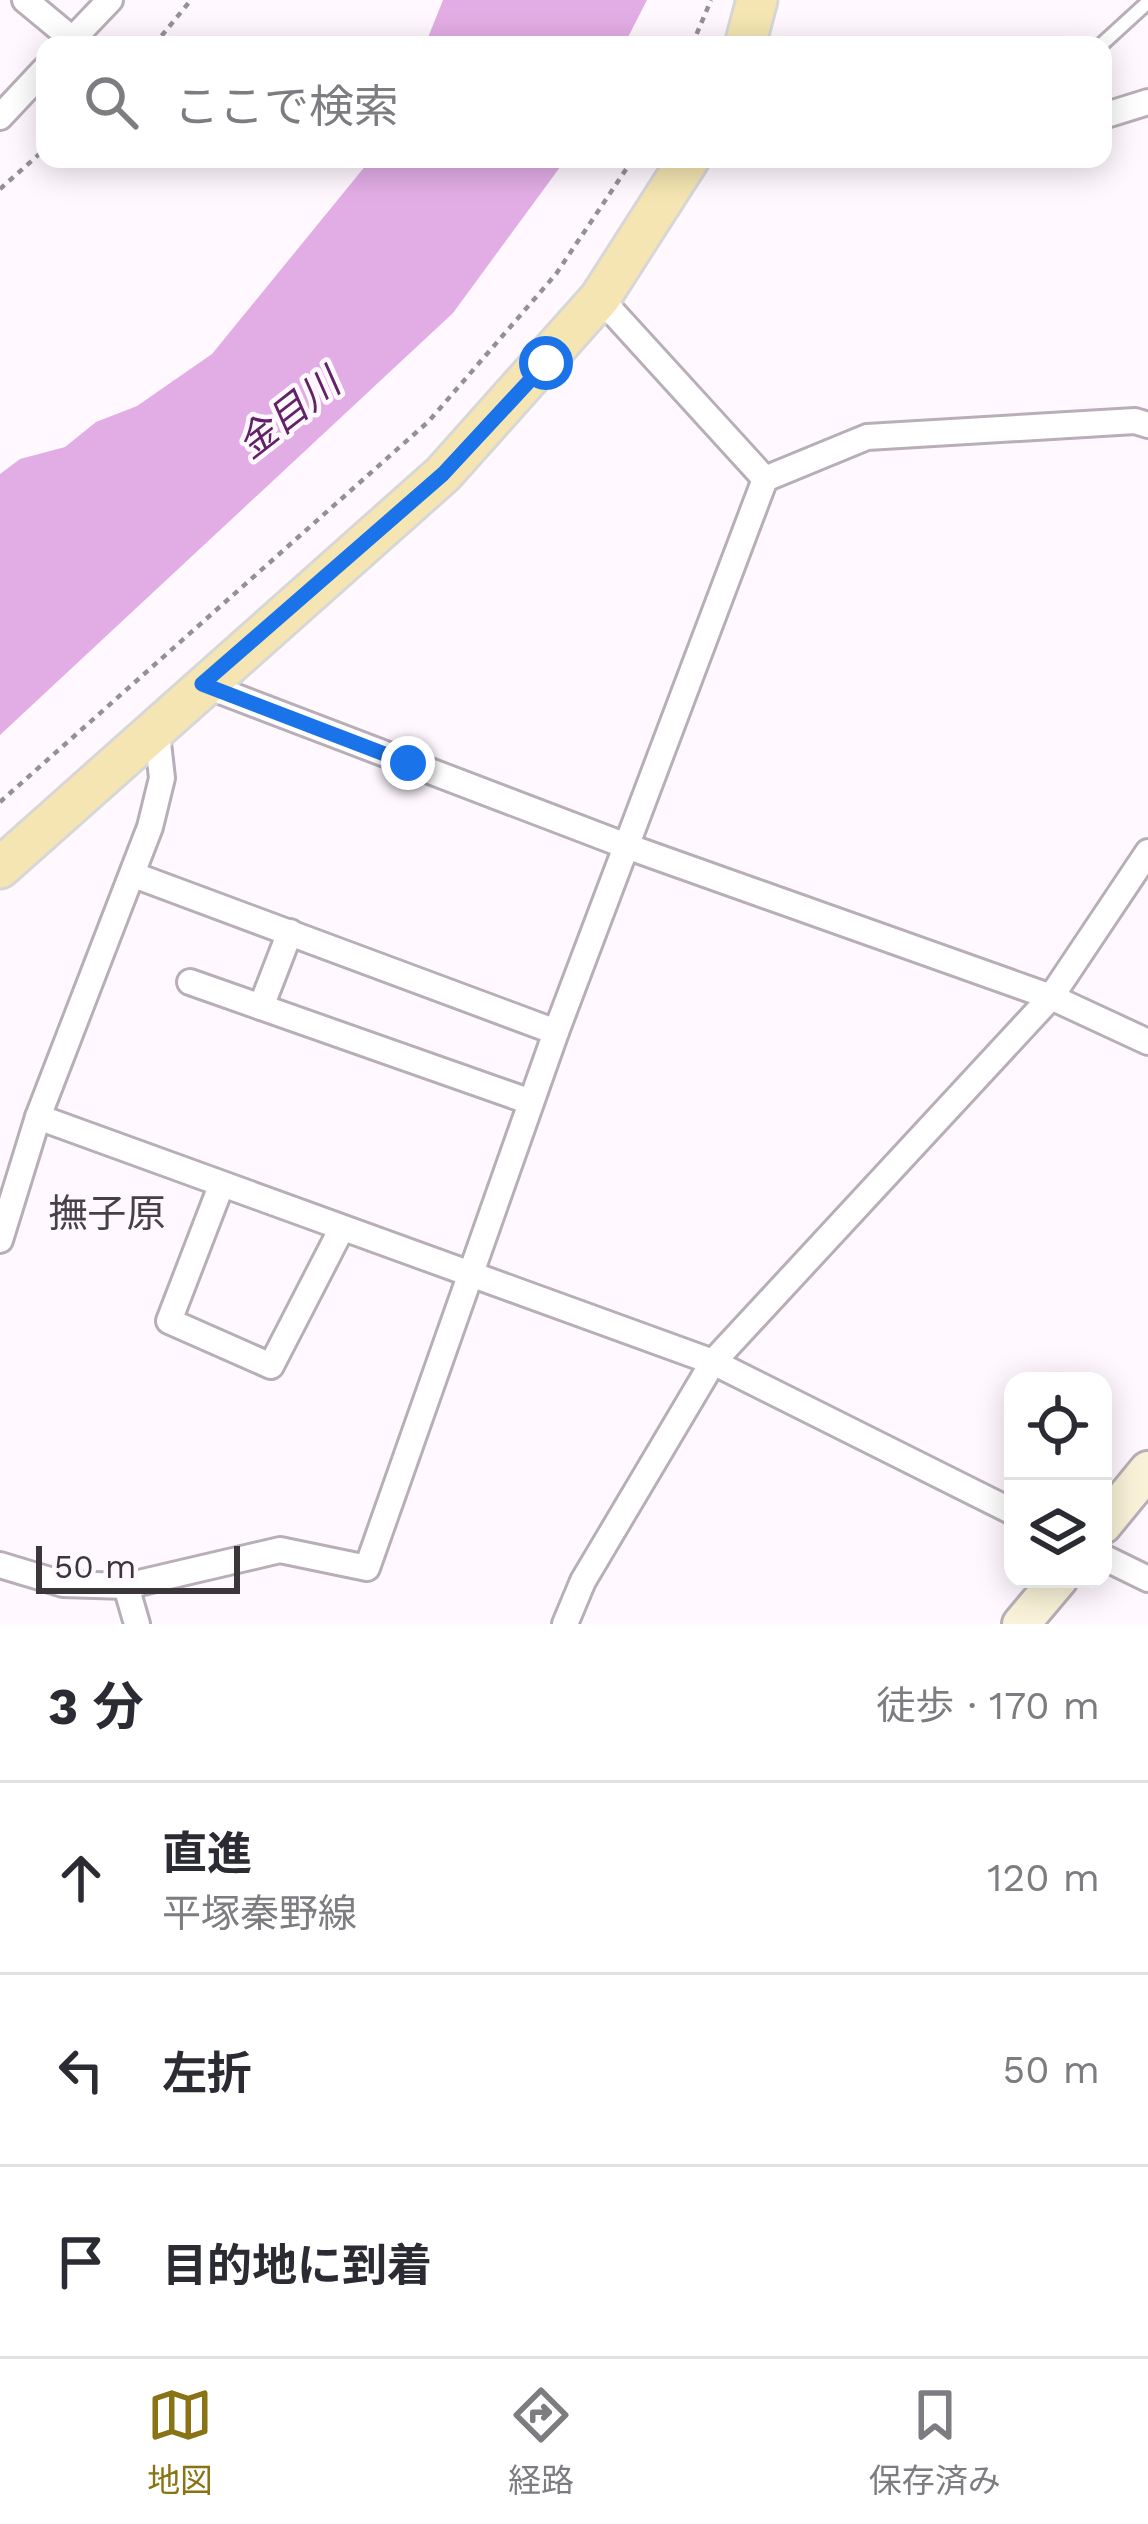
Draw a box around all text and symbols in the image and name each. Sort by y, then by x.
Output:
search box [36,36,1112,168]
icon: search [78,69,144,135]
text: ここで検索 [174,80,399,133]
route start [519,336,573,390]
water label: 金目川 [228,357,351,467]
route end [381,736,435,790]
district label: 撫子原 [48,1191,166,1236]
map controls [1004,1372,1112,1588]
button: locate [1004,1372,1112,1480]
button: layers [1004,1480,1112,1588]
scale bar [36,1540,240,1593]
text: 50 m [54,1547,136,1586]
text: 3 分 [48,1677,144,1736]
text: 徒歩 · 170 m [876,1683,1100,1728]
text: 直進 [162,1827,252,1880]
icon: ahead [48,1845,114,1911]
text: 120 m [987,1855,1100,1900]
text: 平塚秦野線 [162,1891,357,1936]
icon: left [48,2037,114,2103]
text: 左折 [162,2047,252,2100]
text: 50 m [1003,2047,1100,2092]
icon: arrive [48,2229,114,2295]
text: 目的地に到着 [162,2239,432,2292]
tab: 地図 [147,2382,213,2502]
tab: 経路 [508,2382,574,2502]
tab: 保存済み [869,2382,1001,2502]

